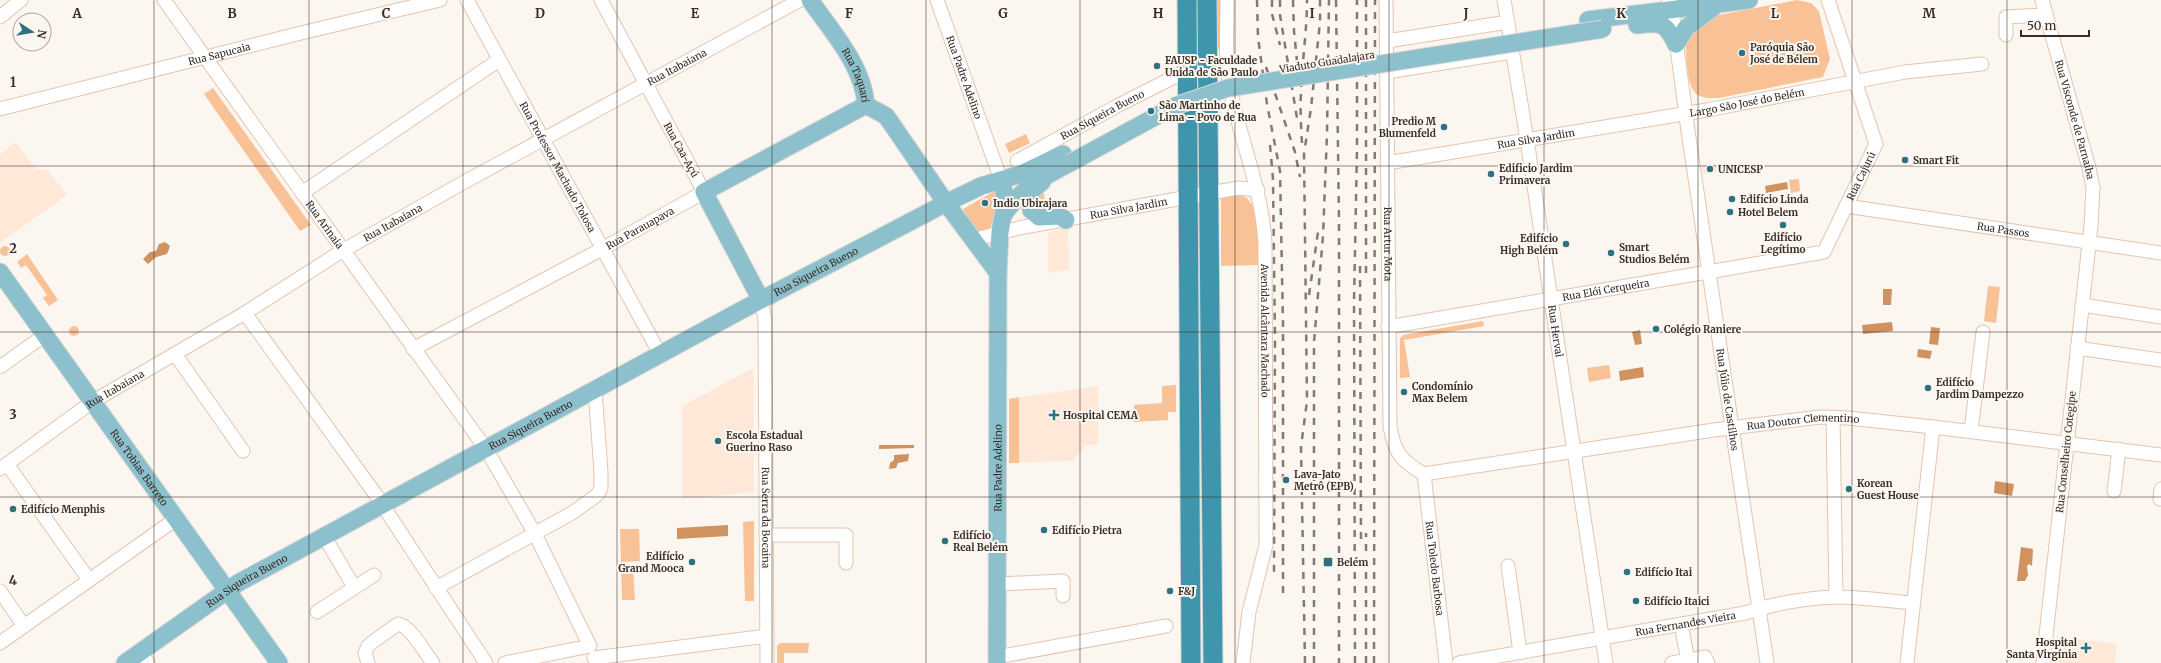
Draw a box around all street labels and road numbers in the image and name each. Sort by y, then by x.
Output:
street label: Rua Padre Adelino [944,34,985,121]
street label: Rua Sapucaia [187,39,252,68]
street label: Rua Itabaiana [645,45,709,88]
street label: Rua Taquari [839,45,872,103]
street label: Viaduto Guadalajara [1277,48,1376,76]
street label: Rua Visconde de Parnaíba [2053,58,2098,181]
street label: Largo São José do Belém [1688,85,1805,119]
street label: Rua Siqueira Bueno [1058,87,1146,142]
street label: Rua Professor Machado Tolosa [517,99,599,235]
street label: Rua Caa-Açú [661,120,701,180]
street label: Rua Silva Jardim [1496,125,1576,151]
street label: Rua Cajurú [1843,149,1878,202]
street label: Rua Silva Jardim [1089,194,1169,221]
street label: Rua Arinaia [303,198,347,251]
street label: Rua Itabaiana [361,200,425,244]
street label: Rua Parauapava [603,203,677,252]
street label: Rua Artur Mota [1381,207,1395,282]
street label: Rua Passos [1976,219,2031,240]
street label: Rua Siqueira Bueno [772,244,860,299]
street label: Avenida Alcântara Machado [1259,263,1272,398]
street label: Rua Elói Cerqueira [1561,276,1651,303]
street label: Rua Herval [1545,304,1566,358]
street label: Rua Júlio de Castilhos [1714,348,1742,452]
street label: Rua Itabaiana [83,366,147,411]
street label: Rua Conselheiro Cotegipe [2053,390,2079,514]
street label: Rua Siqueira Bueno [486,397,575,452]
street label: Rua Doutor Clementino [1746,410,1860,432]
street label: Rua Padre Adelino [991,424,1004,512]
street label: Rua Tobias Barreto [108,426,171,508]
street label: Rua Serra da Bocaina [759,467,773,569]
street label: Rua Toledo Barbosa [1423,520,1447,617]
street label: Rua Siqueira Bueno [203,551,290,610]
street label: Rua Fernandes Vieira [1634,608,1737,639]

